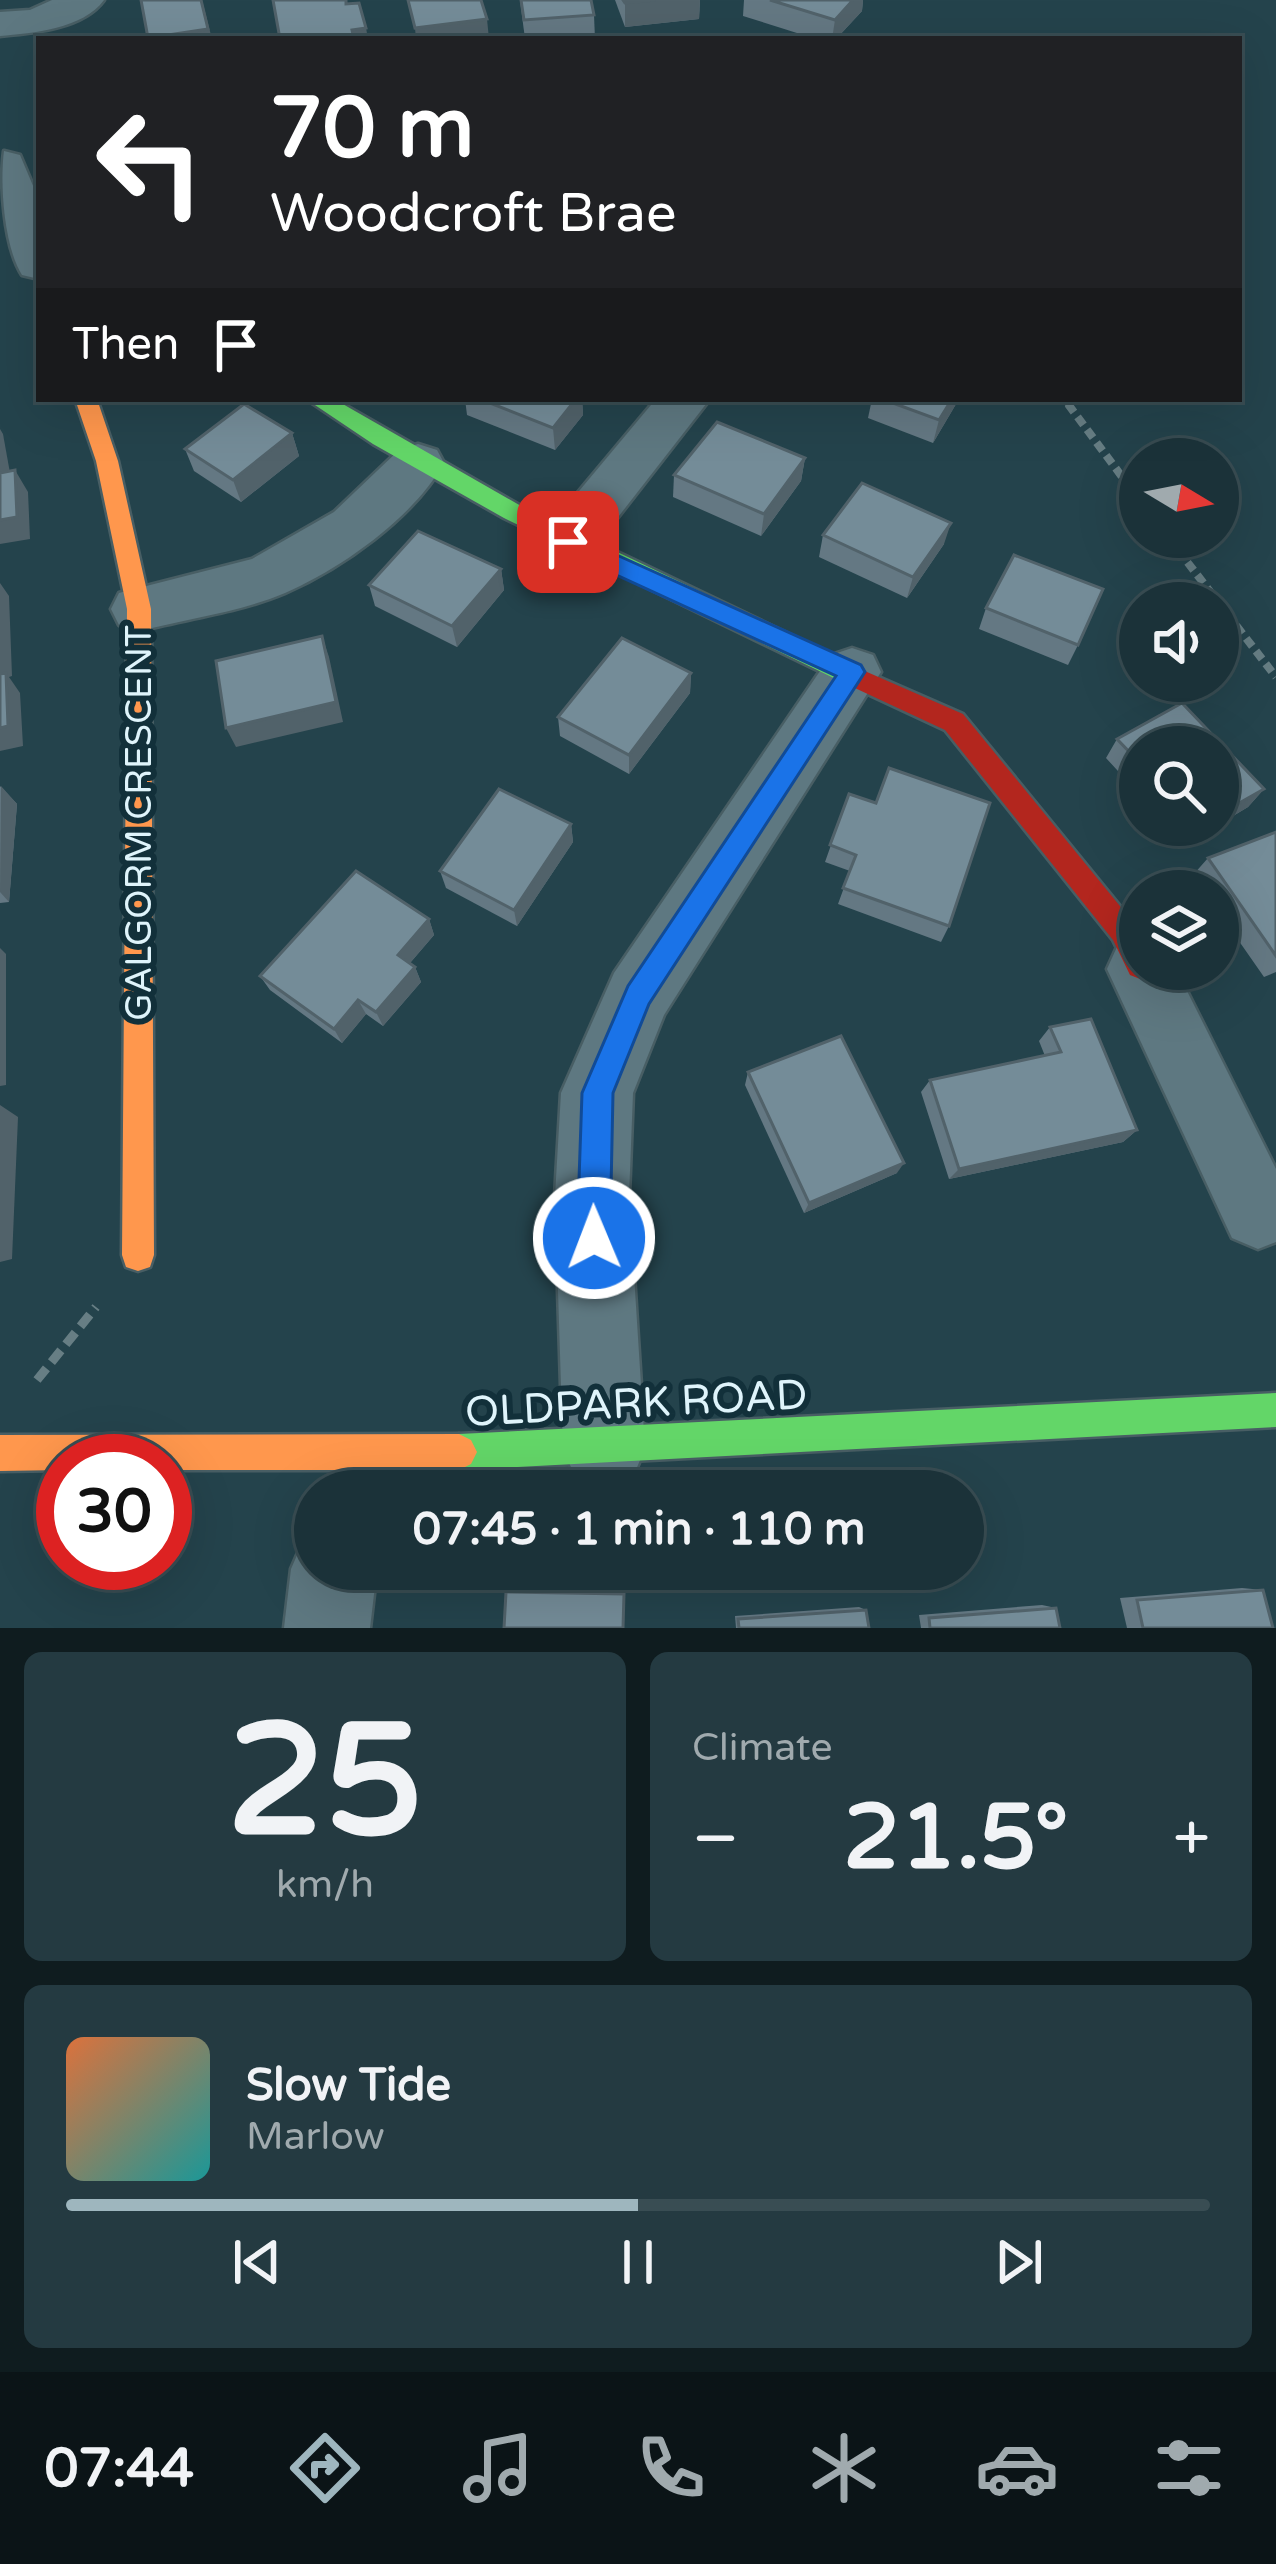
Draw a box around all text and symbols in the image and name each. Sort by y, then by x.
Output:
text: 70 m [270,79,474,180]
icon: left [72,84,228,240]
text: Woodcroft Brae [270,181,677,246]
icon: arrive [203,312,269,378]
text: Then [72,318,179,372]
north arrow [1119,438,1239,558]
map controls [1119,438,1239,990]
pin [517,491,619,593]
icon: arrive [535,509,601,575]
button: sound [1119,582,1239,702]
street label: GALGORM CRESCENT [118,625,161,1021]
button: search [1119,726,1239,846]
button: layers [1119,870,1239,990]
position arrow [531,1175,657,1301]
street label: OLDPARK ROAD [464,1369,809,1438]
speed limit sign: 30 [36,1434,192,1590]
text: 07:45 · 1 min · 110 m [413,1503,865,1557]
text: 25 [227,1689,423,1877]
text: Climate [692,1724,832,1771]
text: 21.5° [843,1784,1069,1893]
text: − [692,1799,739,1879]
text: + [1173,1799,1210,1879]
text: km/h [276,1861,374,1908]
text: Slow Tide [246,2059,451,2113]
text: Marlow [246,2113,385,2160]
icon: previous [224,2229,290,2295]
icon: pause [605,2229,671,2295]
icon: next [986,2229,1052,2295]
icon: directions [283,2426,367,2510]
icon: music [456,2426,540,2510]
icon: phone [629,2426,713,2510]
icon: climate [802,2426,886,2510]
icon: car [975,2426,1059,2510]
icon: filters [1147,2426,1231,2510]
text: 07:44 [44,2436,194,2501]

